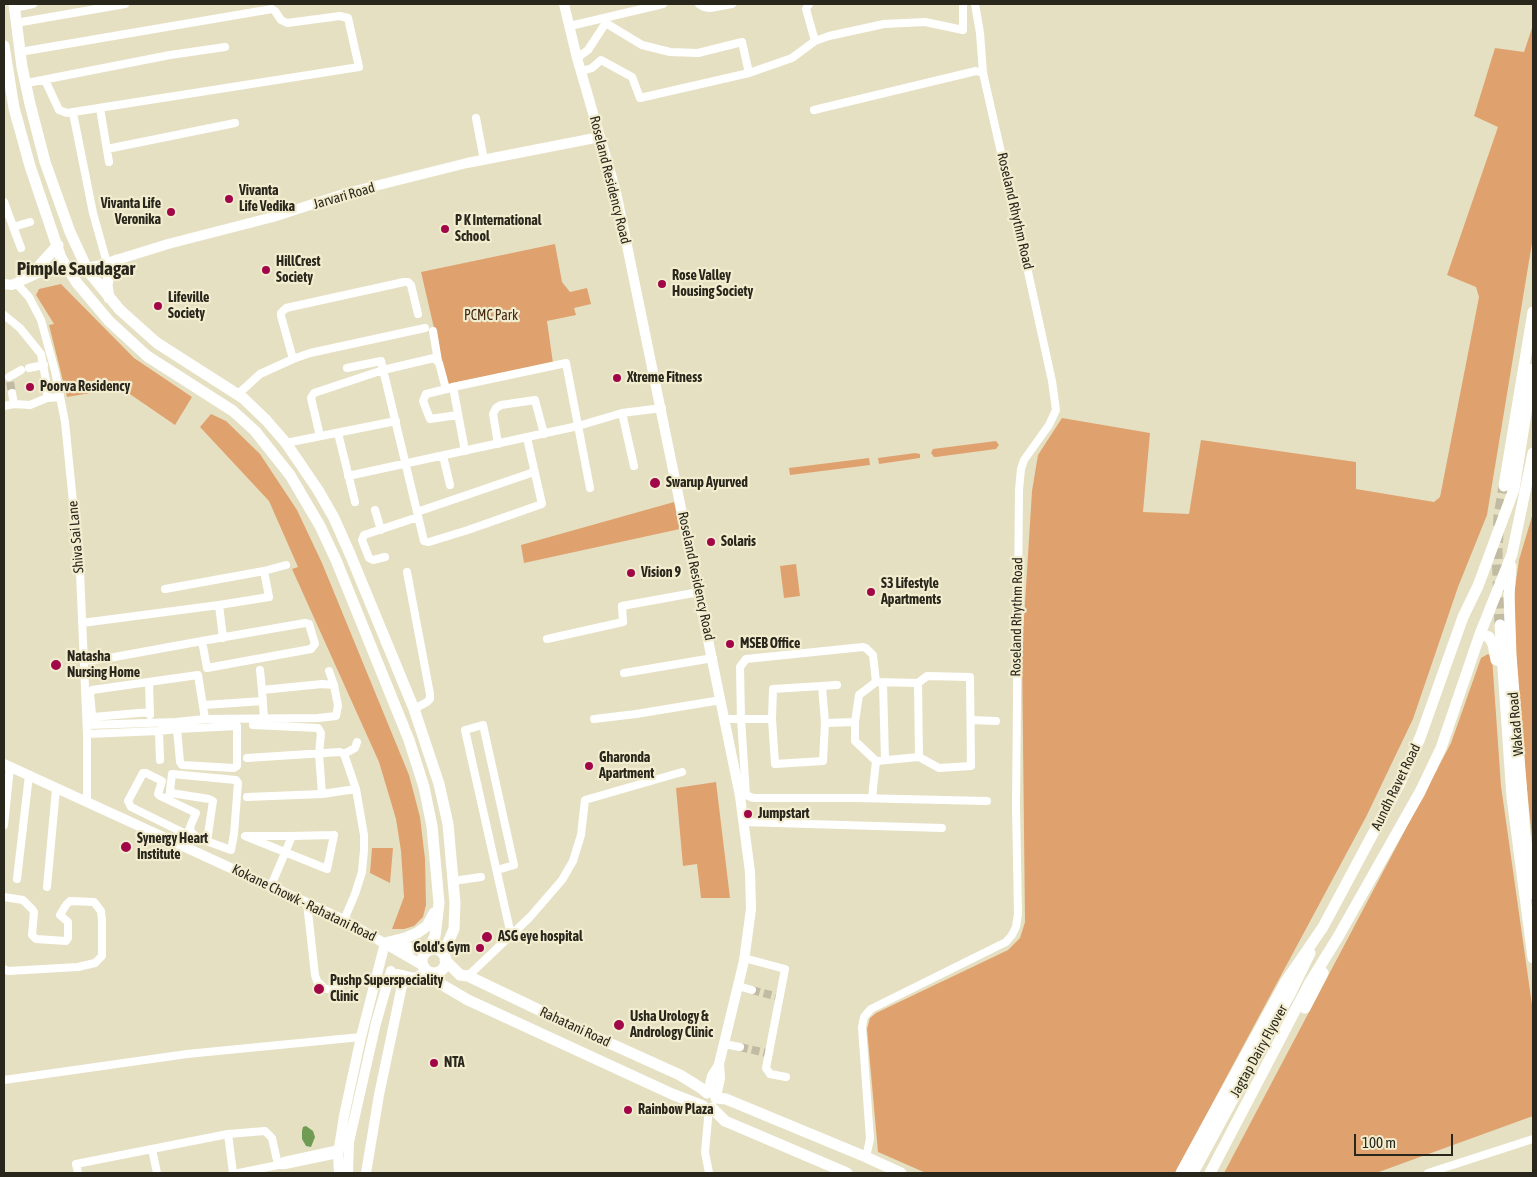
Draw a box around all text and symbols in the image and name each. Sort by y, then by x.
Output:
street label: Roseland Residency Road [586,114,634,246]
street label: Roseland Rhythm Road [993,151,1037,271]
street label: Jarvari Road [311,179,377,213]
place label: Vivanta Life Vedika [239,183,295,216]
marker: Vivanta Life Vedika [223,193,235,205]
place label: Vivanta Life Veronika [101,196,161,228]
marker: Vivanta Life Veronika [165,206,177,218]
place label: P K International School [455,213,541,246]
marker: P K International School [439,223,451,235]
place label: HillCrest Society [276,254,321,286]
district label: Pimple Saudagar [17,258,135,280]
marker: HillCrest Society [260,264,272,276]
place label: Rose Valley Housing Society [672,268,753,300]
marker: Rose Valley Housing Society [656,278,668,290]
place label: Lifeville Society [168,290,209,322]
marker: Lifeville Society [152,300,164,312]
park label: PCMC Park [464,308,518,324]
place label: Xtreme Fitness [627,370,702,386]
marker: Xtreme Fitness [611,372,623,384]
place label: Poorva Residency [40,379,130,395]
marker: Poorva Residency [24,381,36,393]
place label: Swarup Ayurved [666,475,748,491]
marker: Swarup Ayurved [648,476,662,490]
street label: Shiva Sai Lane [64,500,88,574]
street label: Roseland Residency Road [674,510,718,642]
place label: Solaris [721,534,756,550]
marker: Solaris [705,536,717,548]
street label: Roseland Rhythm Road [1008,557,1026,677]
place label: Vision 9 [641,565,681,581]
marker: Vision 9 [625,567,637,579]
place label: S3 Lifestyle Apartments [881,576,941,608]
marker: S3 Lifestyle Apartments [865,586,877,598]
place label: MSEB Office [740,636,800,652]
marker: MSEB Office [724,638,736,650]
place label: Natasha Nursing Home [67,649,140,682]
marker: Natasha Nursing Home [49,658,63,672]
street label: Wakad Road [1505,691,1527,757]
street label: Aundh Ravet Road [1368,741,1424,833]
place label: Gharonda Apartment [599,750,654,782]
marker: Gharonda Apartment [583,760,595,772]
place label: Jumpstart [758,806,809,822]
marker: Jumpstart [742,808,754,820]
place label: Synergy Heart Institute [137,831,208,864]
marker: Synergy Heart Institute [119,840,133,854]
street label: Kokane Chowk - Rahatani Road [229,861,379,945]
place label: ASG eye hospital [498,929,583,945]
marker: ASG eye hospital [480,930,494,944]
place label: Gold's Gym [413,940,470,956]
marker: Gold's Gym [474,942,486,954]
place label: Pushp Superspeciality Clinic [330,973,443,1006]
marker: Pushp Superspeciality Clinic [312,982,326,996]
street label: Jagtap Dairy Flyover [1227,1002,1291,1100]
street label: Rahatani Road [537,1003,613,1051]
place label: Usha Urology & Andrology Clinic [630,1009,713,1042]
marker: Usha Urology & Andrology Clinic [612,1018,626,1032]
place label: NTA [444,1055,465,1071]
marker: NTA [428,1057,440,1069]
place label: Rainbow Plaza [638,1102,714,1118]
marker: Rainbow Plaza [622,1104,634,1116]
scale bar [1357,1124,1456,1156]
text: 100 m [1362,1134,1396,1151]

